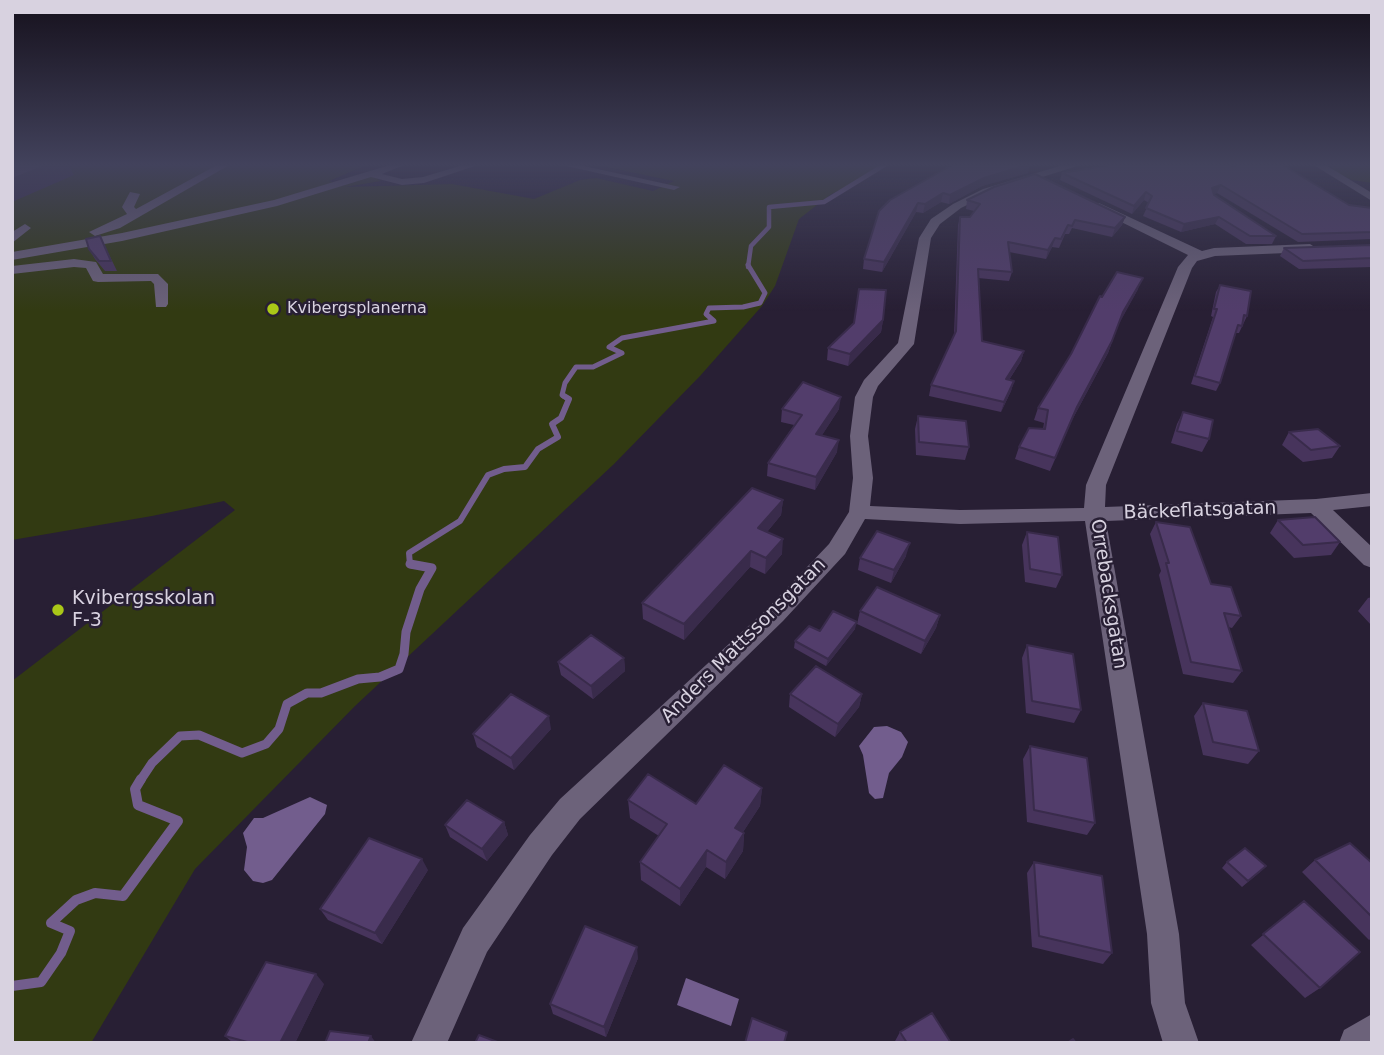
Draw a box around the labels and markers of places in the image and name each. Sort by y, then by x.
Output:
place label: Kvibergsplanerna [287,299,427,319]
marker: Kvibergsplanerna [265,301,281,317]
place label: Kvibergsskolan F-3 [72,588,215,632]
marker: Kvibergsskolan F-3 [50,602,66,618]

